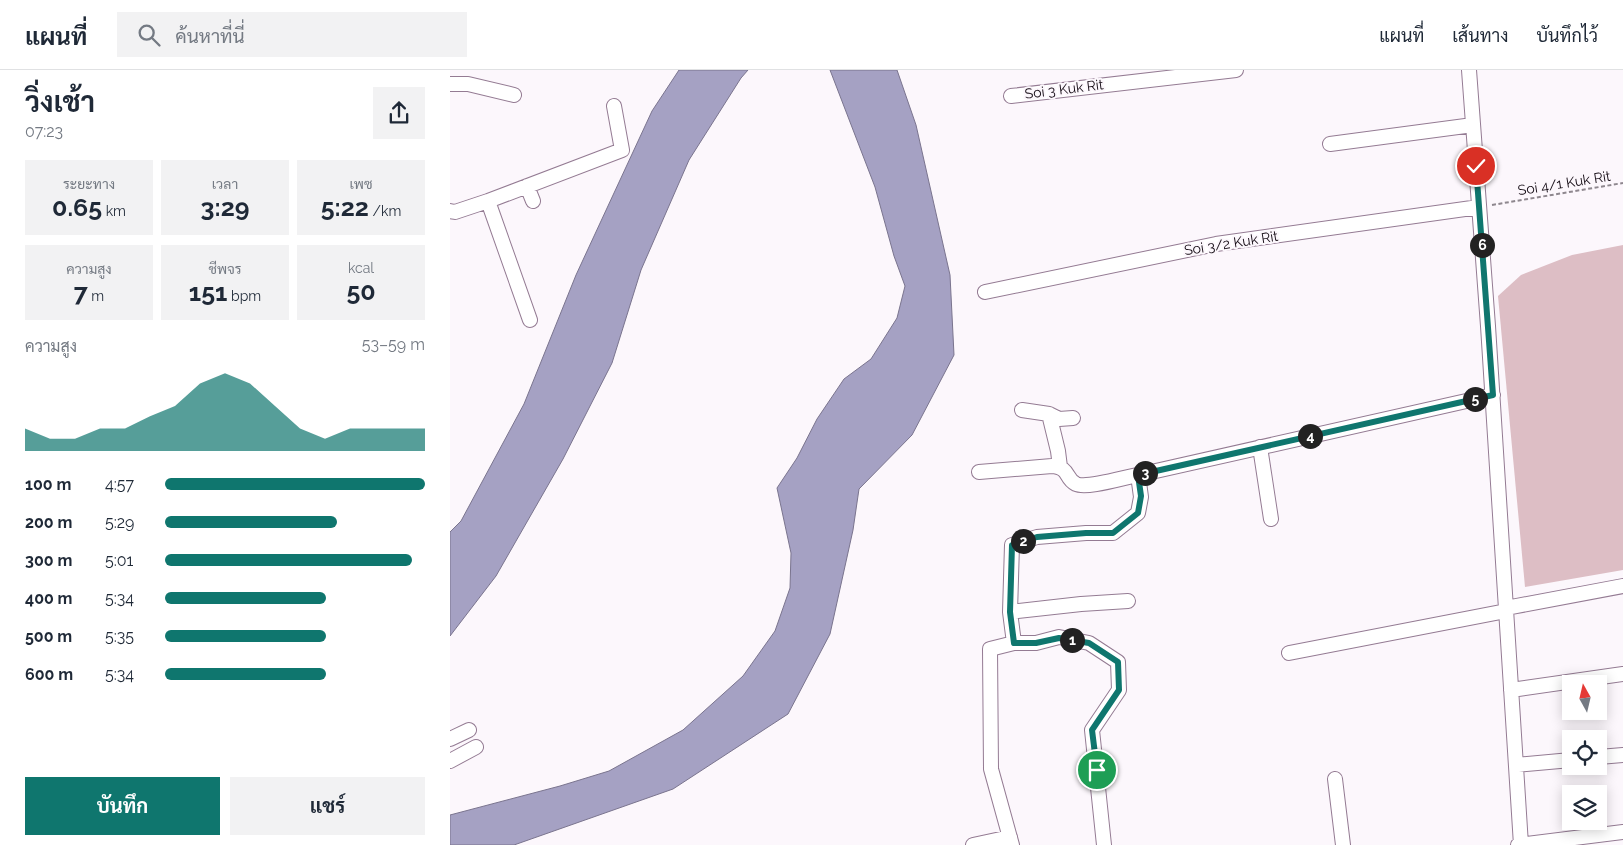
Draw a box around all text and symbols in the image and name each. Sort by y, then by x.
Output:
search box [117,12,467,57]
icon: search [135,21,163,49]
text: แผนที่ [25,22,87,51]
text: ค้นหาที่นี่ [175,25,245,47]
text: แผนที่ [1379,25,1424,46]
text: เส้นทาง [1452,25,1508,46]
text: บันทึกไว้ [1536,25,1598,46]
street label: Soi 3 Kuk Rit [1024,76,1105,102]
text: วิ่งเช้า [25,86,95,119]
button: share [373,87,425,139]
text: 07:23 [25,122,63,141]
pin [1455,145,1497,187]
icon: check [1462,152,1490,180]
street label: Soi 4/1 Kuk Rit [1516,168,1612,198]
text: ระยะทาง [63,176,115,192]
text: เวลา [212,176,238,192]
text: เพซ [349,176,373,192]
text: 0.65 [52,192,102,222]
text: 3:29 [201,192,249,222]
text: 5:22 [321,192,369,222]
text: km [102,203,126,219]
text: /km [369,203,401,219]
street label: Soi 3/2 Kuk Rit [1183,228,1279,258]
pin: 6 [1470,232,1494,258]
text: 6 [1478,237,1487,253]
text: kcal [348,260,374,276]
text: ความสูง [66,261,112,277]
text: ชีพจร [208,261,242,277]
text: 50 [346,276,376,306]
text: 7 [74,277,88,307]
text: 151 [189,277,227,307]
text: m [88,288,104,304]
text: bpm [227,288,261,304]
text: 53–59 m [362,335,425,354]
text: ความสูง [25,337,77,356]
pin: 5 [1462,386,1488,412]
text: 5 [1472,391,1479,407]
pin: 4 [1298,424,1322,448]
text: 4 [1307,428,1315,444]
pin: 3 [1132,460,1158,486]
text: 3 [1142,465,1149,481]
text: 100 m [25,475,71,494]
text: 4:57 [105,475,134,494]
text: 200 m [25,513,72,532]
text: 5:29 [105,513,134,532]
pin: 2 [1010,528,1036,554]
text: 2 [1020,533,1027,549]
text: 300 m [25,551,72,570]
text: 5:01 [105,551,133,570]
text: 400 m [25,589,73,608]
text: 5:34 [105,589,134,608]
text: 500 m [25,627,72,646]
text: 5:35 [105,627,134,646]
pin: 1 [1060,628,1084,652]
text: 1 [1069,632,1076,648]
text: 600 m [25,665,73,684]
text: 5:34 [105,665,134,684]
north arrow [1562,675,1608,720]
map controls [1562,675,1607,830]
button: locate [1562,730,1607,775]
pin [1076,749,1118,791]
icon: arrive [1083,756,1111,784]
button: บันทึก [25,777,220,835]
button: แชร์ [230,777,425,835]
button: layers [1562,785,1607,830]

